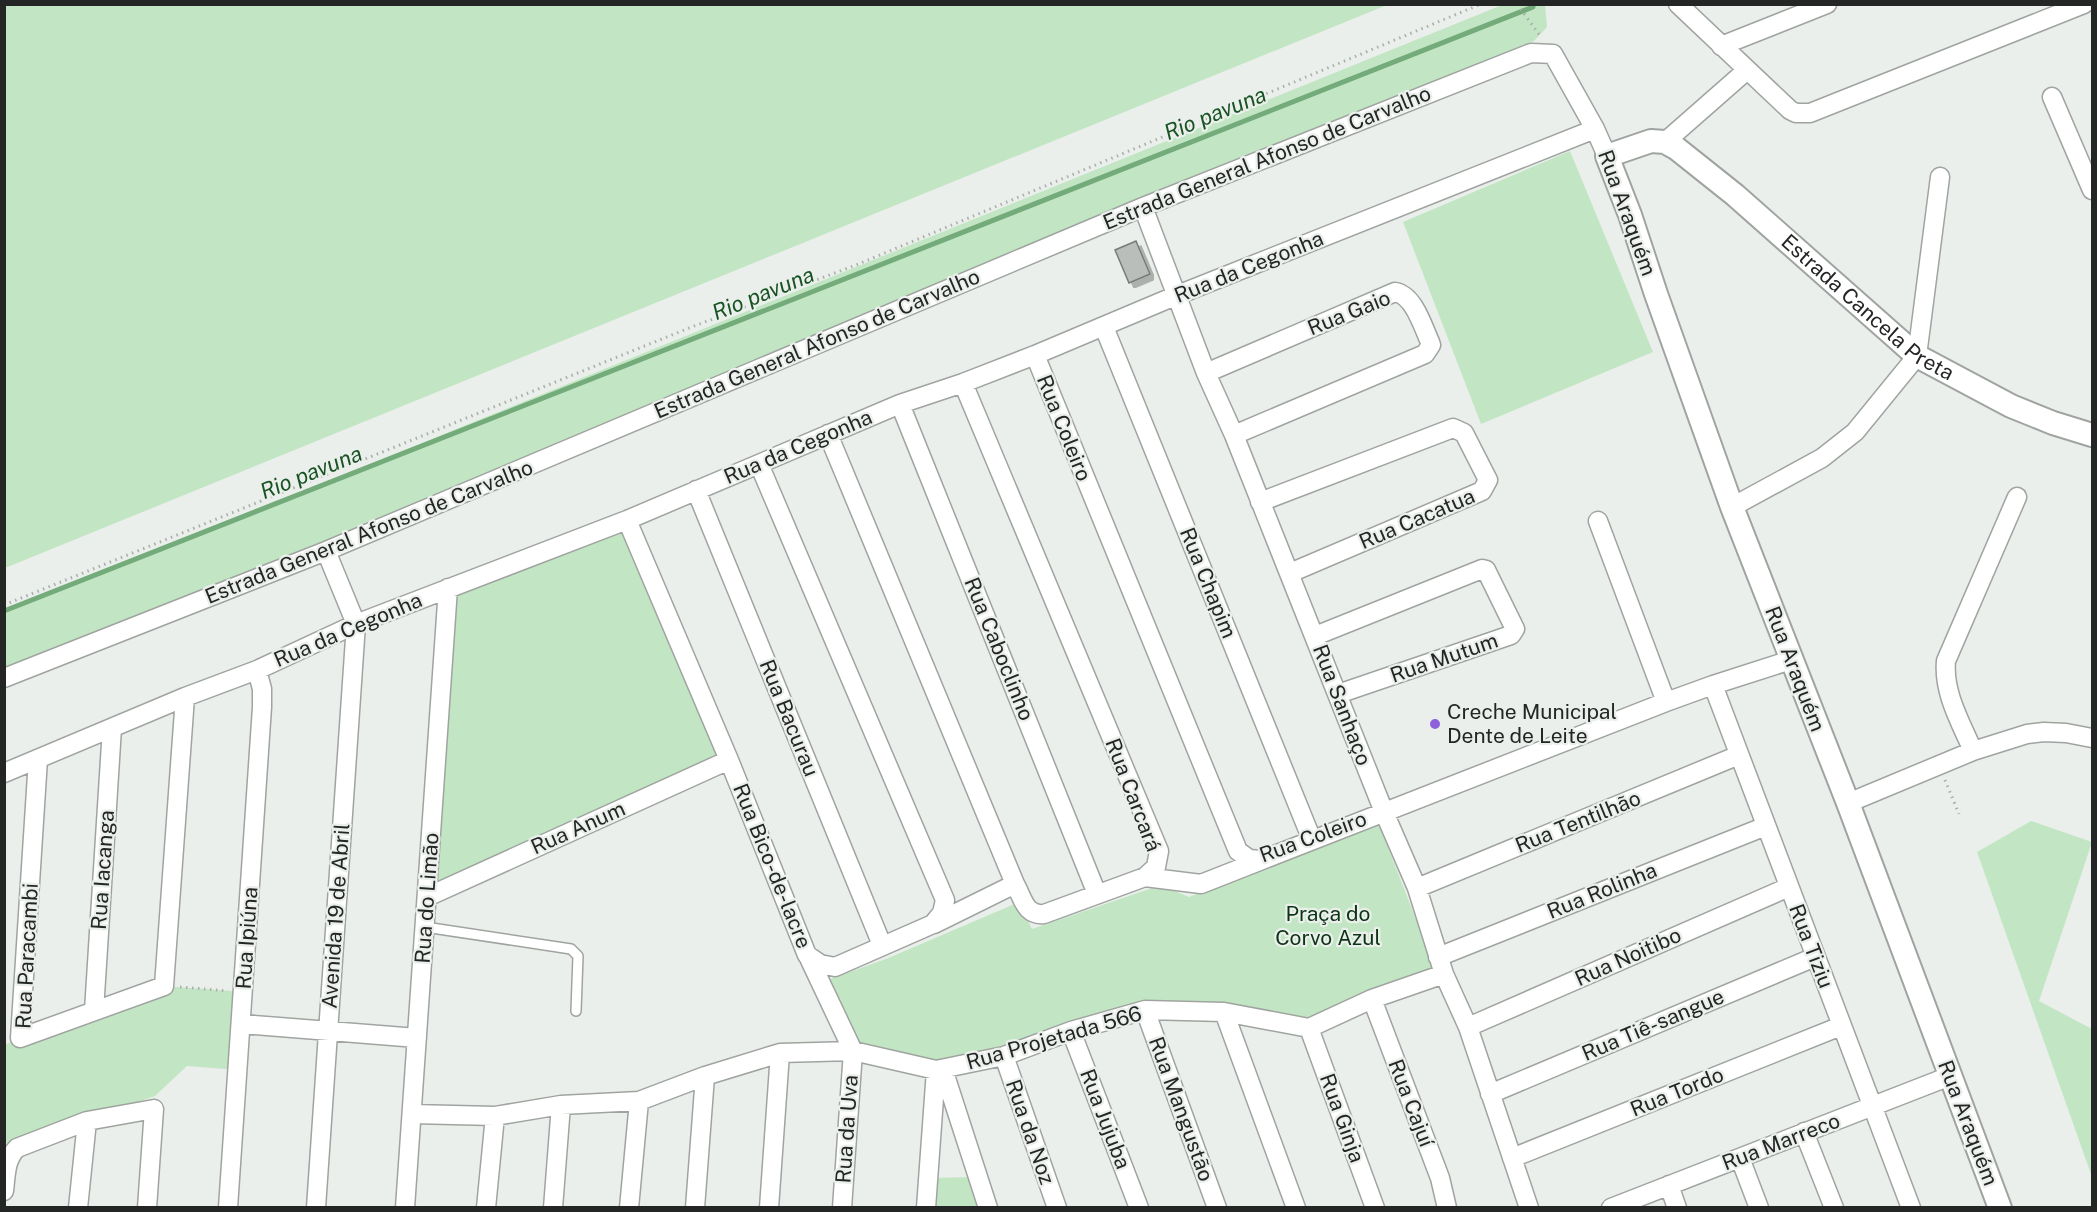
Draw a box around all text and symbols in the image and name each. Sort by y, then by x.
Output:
street label: Estrada General Afonso de Carvalho [1099,80,1434,235]
water label: Rio pavuna [1160,81,1270,145]
street label: Rua Araquém [1593,147,1662,279]
street label: Rua da Cegonha [1171,225,1327,308]
street label: Estrada Cancela Preta [1776,229,1958,385]
water label: Rio pavuna [708,261,818,325]
street label: Estrada General Afonso de Carvalho [650,263,983,424]
street label: Rua Gaio [1304,285,1394,340]
street label: Rua Coleiro [1032,371,1097,485]
street label: Rua da Cegonha [720,404,876,489]
water label: Rio pavuna [256,440,366,504]
street label: Estrada General Afonso de Carvalho [201,454,536,609]
street label: Rua Cacatua [1355,483,1478,554]
street label: Rua Chapim [1175,524,1242,642]
street label: Rua Caboclinho [959,574,1040,724]
street label: Rua da Cegonha [270,587,426,672]
street label: Rua Araquém [1760,603,1831,735]
street label: Rua Mutum [1387,627,1501,688]
street label: Rua Sanhaço [1308,641,1377,769]
street label: Rua Bacurau [755,656,824,780]
place label: Creche Municipal Dente de Leite [1447,699,1617,748]
marker: Creche Municipal Dente de Leite [1428,717,1442,731]
street label: Rua Carcará [1100,735,1167,855]
street label: Rua Bico-de-lacre [728,780,817,952]
street label: Rua Tentilhão [1512,785,1644,858]
street label: Rua Anum [527,796,629,859]
street label: Rua Coleiro [1256,806,1370,867]
street label: Rua Iacanga [86,809,119,931]
street label: Avenida 19 de Abril [317,822,354,1009]
street label: Rua do Limão [409,832,444,964]
street label: Rua Rolinha [1543,857,1660,924]
street label: Rua Paracambi [10,882,43,1030]
street label: Rua Ipiúna [230,886,263,990]
street label: Rua Tiziu [1784,900,1839,991]
park label: Praça do Corvo Azul [1275,901,1381,950]
street label: Rua Noitibo [1571,922,1685,991]
street label: Rua Tiê-sangue [1578,983,1728,1066]
street label: Rua Projetada 566 [963,1000,1145,1075]
street label: Rua Mangustão [1144,1033,1219,1185]
street label: Rua Cajuí [1383,1055,1440,1151]
street label: Rua Araquém [1933,1057,2004,1189]
street label: Rua Tordo [1627,1062,1727,1122]
street label: Rua Jujuba [1075,1065,1136,1172]
street label: Rua Ginja [1315,1070,1370,1166]
street label: Rua da Uva [830,1074,863,1184]
street label: Rua da Noz [1001,1076,1060,1188]
street label: Rua Marreco [1718,1108,1843,1176]

